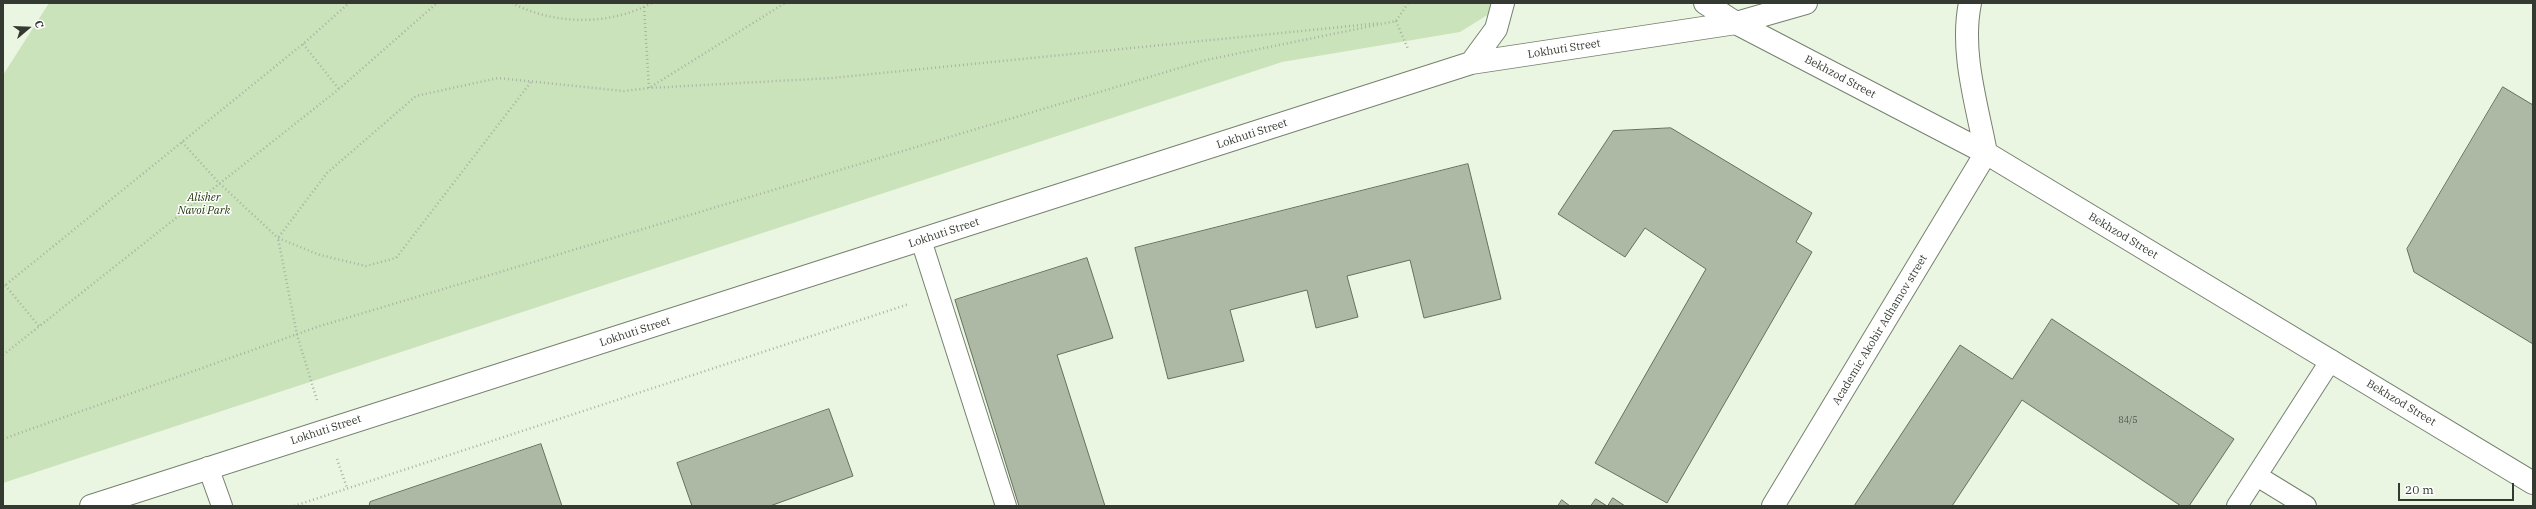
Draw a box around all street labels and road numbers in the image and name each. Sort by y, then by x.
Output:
street label: Lokhuti Street [1527,37,1601,61]
street label: Bekhzod Street [1802,53,1878,101]
street label: Lokhuti Street [1215,116,1289,152]
street label: Bekhzod Street [2086,210,2160,262]
street label: Lokhuti Street [907,215,981,251]
street label: Academic Akobir Adhamov street [1830,252,1930,408]
street label: Lokhuti Street [598,314,672,350]
street label: Bekhzod Street [2364,377,2438,429]
street label: Lokhuti Street [289,412,363,448]

